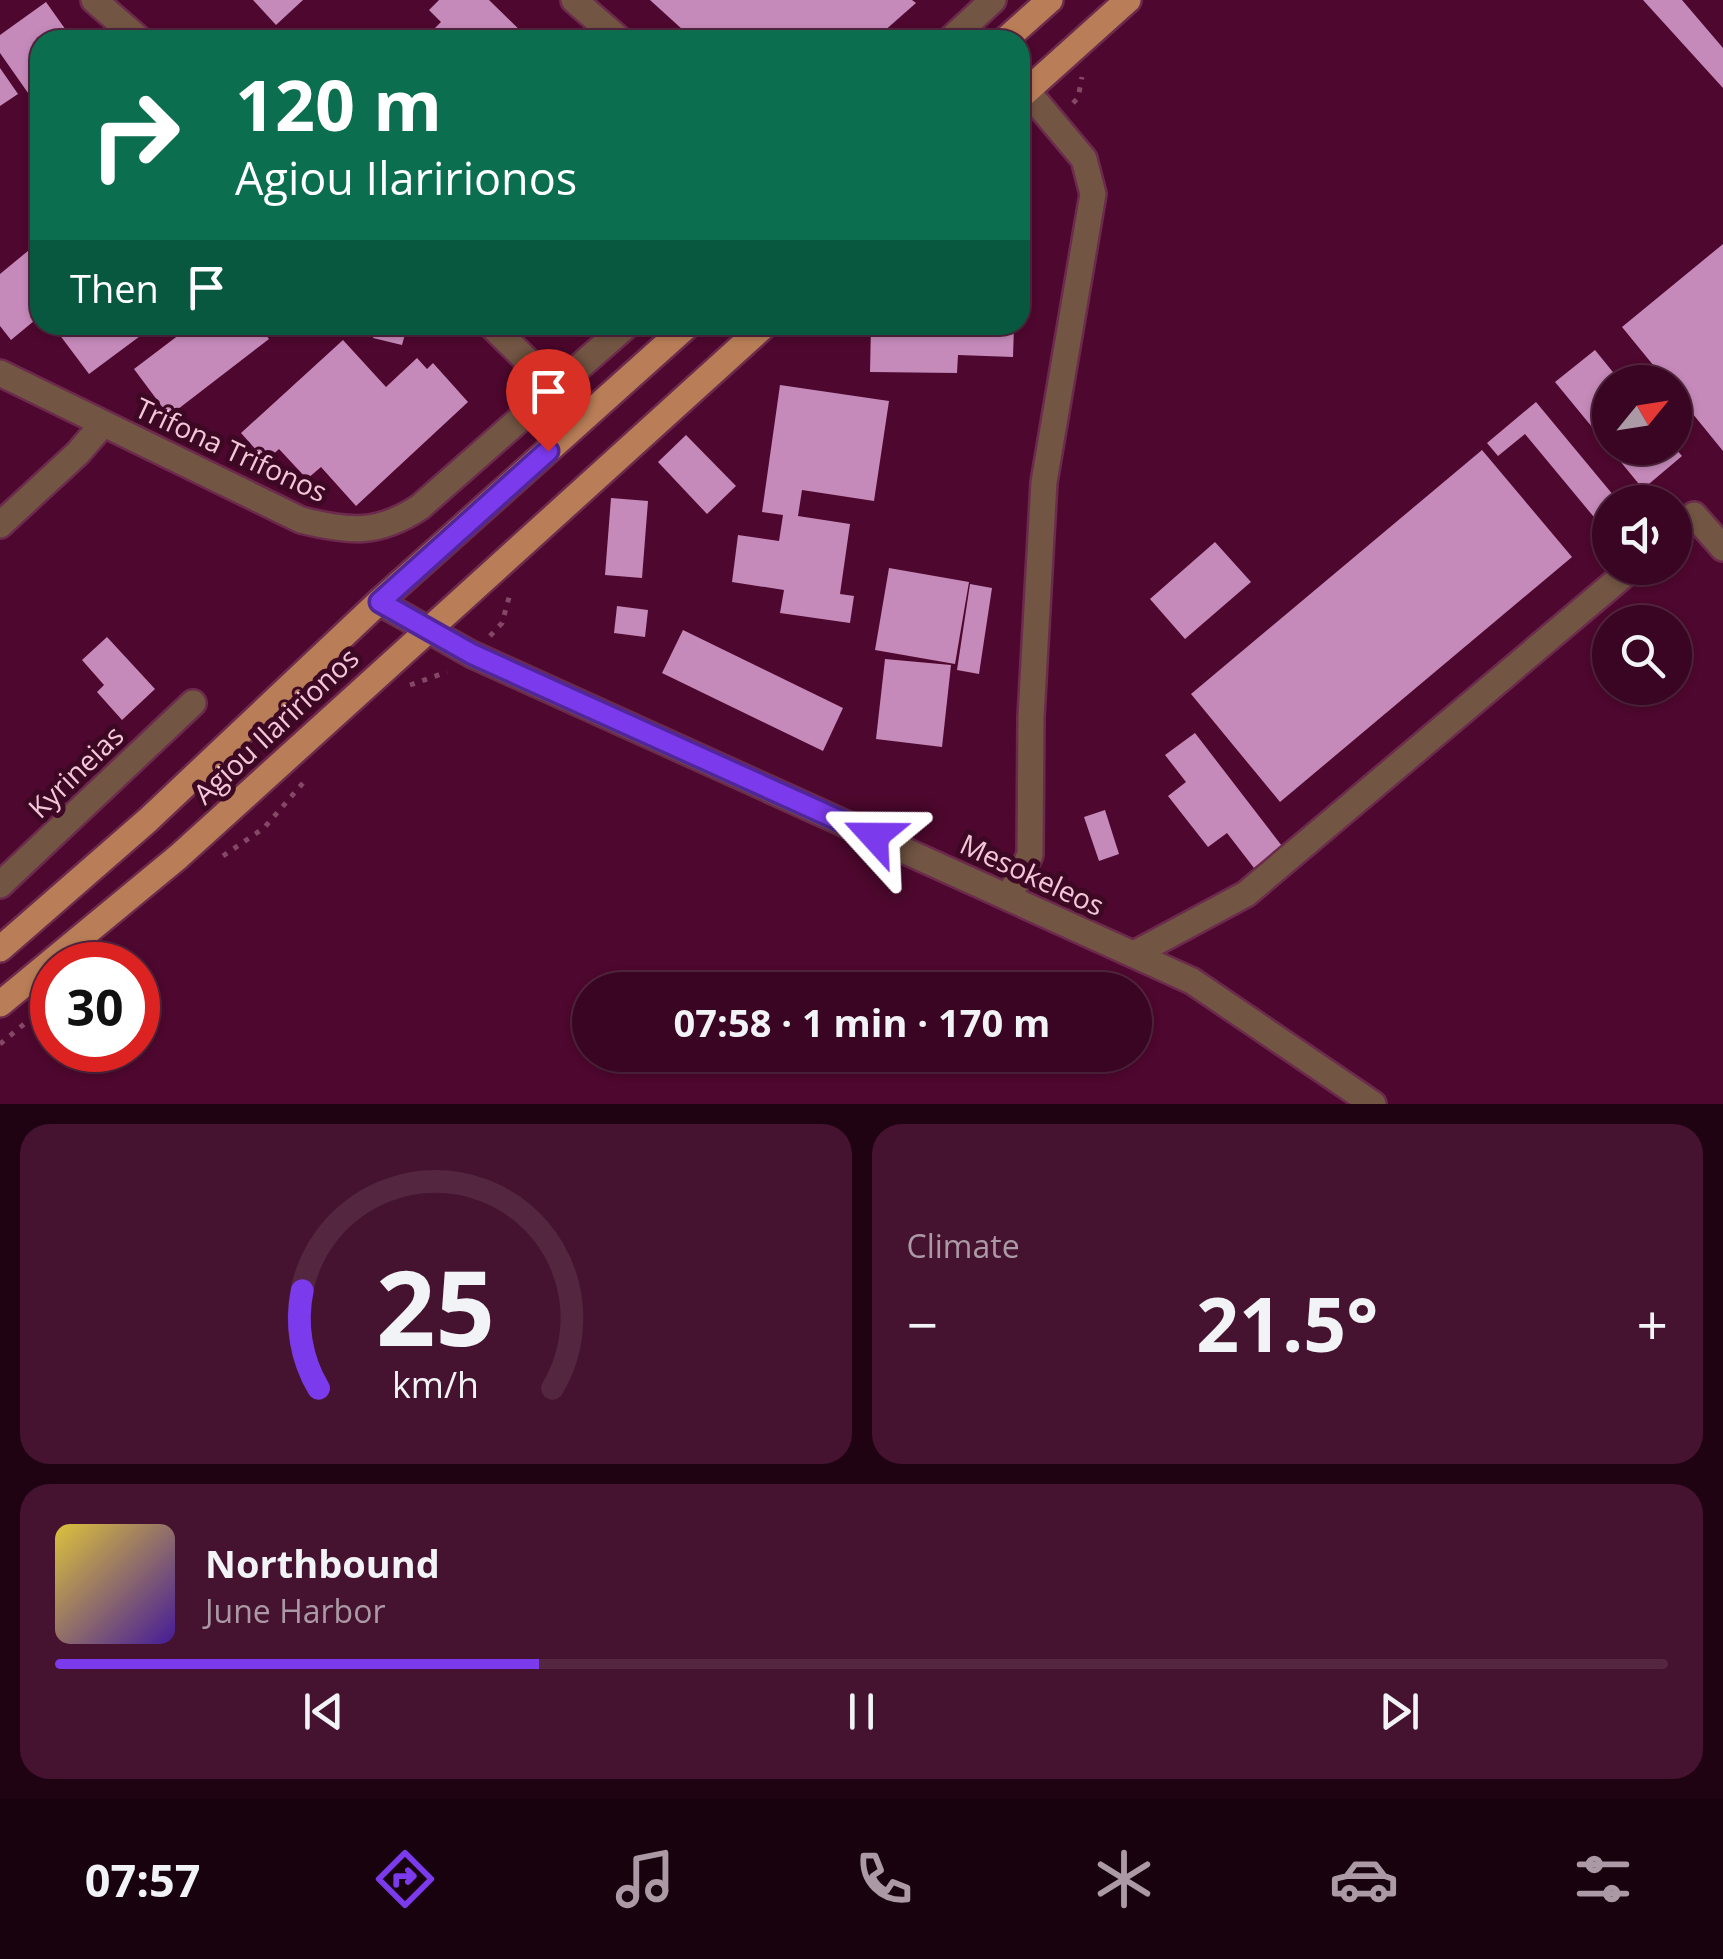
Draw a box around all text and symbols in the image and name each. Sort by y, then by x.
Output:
text: 120 m [235,56,442,152]
icon: right [70,70,200,200]
text: Agiou Ilaririonos [235,147,577,208]
icon: arrive [179,260,234,315]
text: Then [70,262,159,314]
pin [506,349,591,452]
icon: arrive [521,364,576,419]
north arrow [1592,365,1692,465]
map controls [1592,365,1692,705]
street label: Trifona Trifonos [129,388,334,510]
button: sound [1592,485,1692,585]
button: search [1592,605,1692,705]
street label: Agiou Ilaririonos [184,639,366,812]
street label: Kyrineias [19,716,131,826]
position arrow [822,784,926,888]
street label: Mesokeleos [954,824,1110,924]
speed limit sign: 30 [30,942,160,1072]
text: 07:58 · 1 min · 170 m [674,996,1050,1048]
text: Climate [907,1224,1020,1267]
text: 25 [376,1235,495,1376]
text: 21.5° [1196,1272,1378,1374]
text: − [907,1286,938,1361]
text: + [1637,1286,1668,1361]
text: km/h [392,1360,479,1408]
text: Northbound [205,1537,440,1589]
text: June Harbor [205,1589,385,1632]
icon: previous [296,1684,351,1739]
icon: pause [834,1684,889,1739]
icon: next [1372,1684,1427,1739]
icon: directions [370,1844,440,1914]
icon: music [610,1844,680,1914]
icon: phone [849,1844,919,1914]
icon: climate [1089,1844,1159,1914]
icon: car [1329,1844,1399,1914]
icon: filters [1568,1844,1638,1914]
text: 07:57 [85,1849,201,1910]

